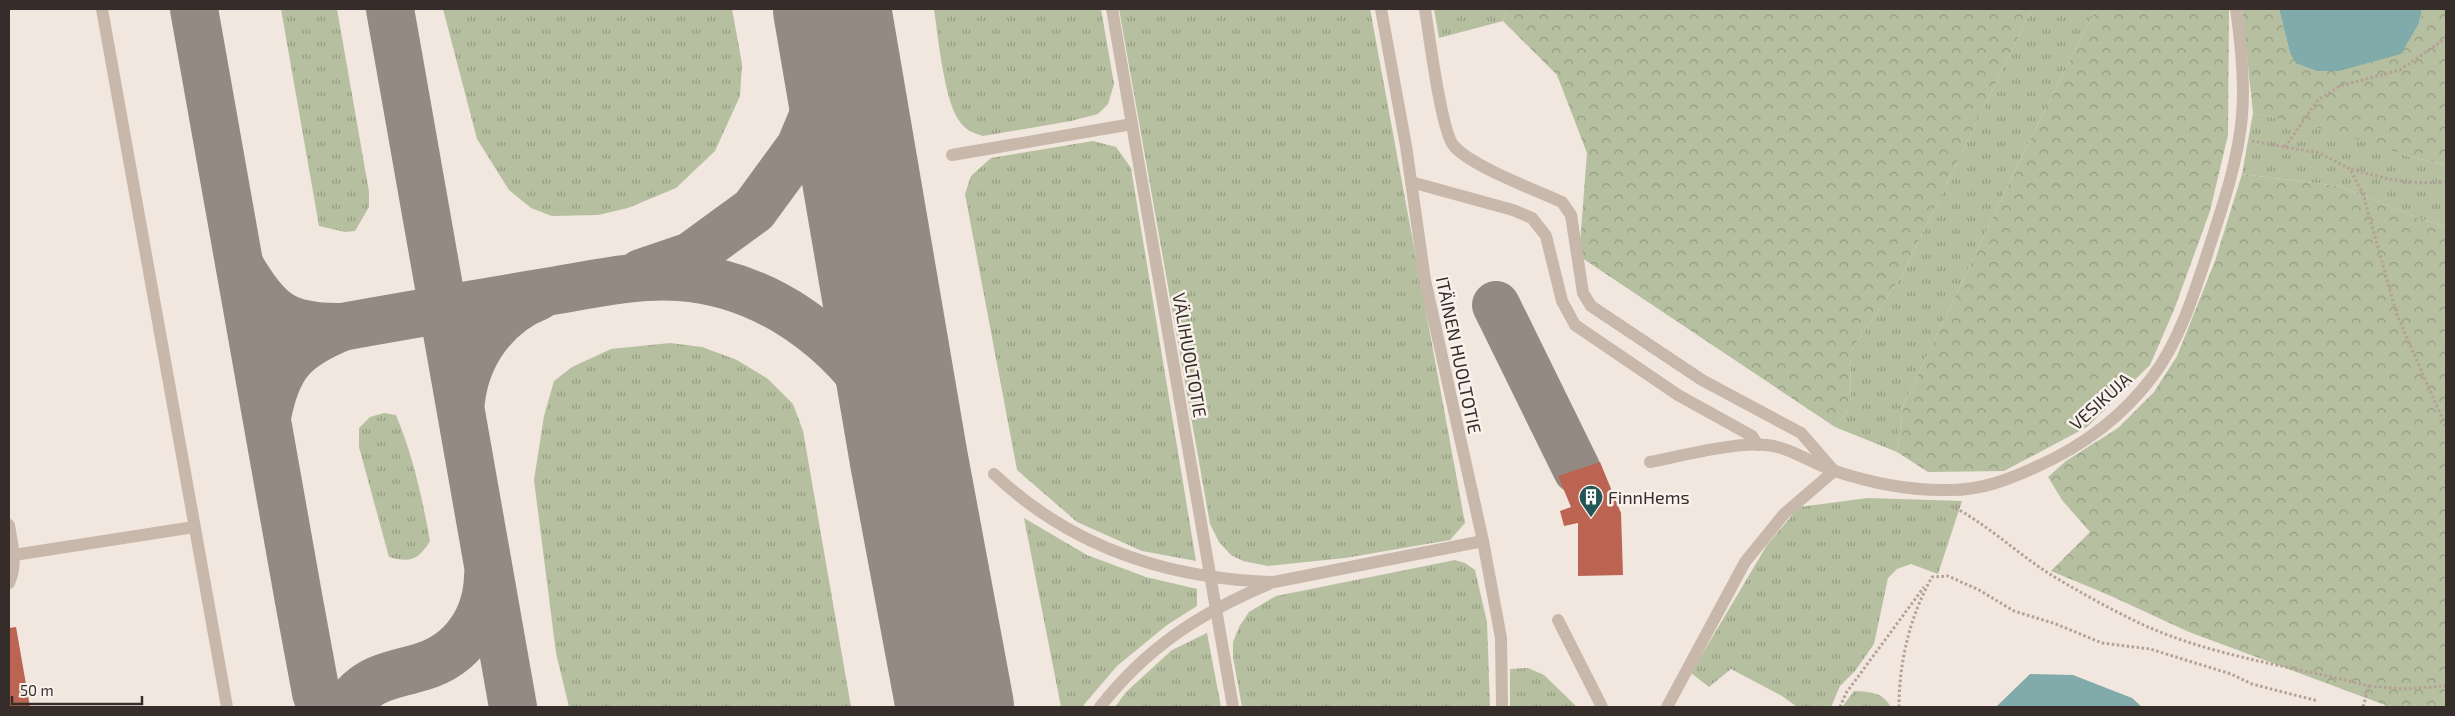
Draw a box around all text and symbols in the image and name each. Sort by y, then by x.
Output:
street label: ITÄINEN HUOLTOTIE [1432,274,1486,436]
street label: VÄLIHUOLTOTIE [1168,291,1212,419]
street label: VESIKUJA [2065,367,2136,434]
building icon: FinnHems [1578,484,1604,518]
place label: FinnHems [1608,486,1690,508]
scale bar [12,674,142,706]
text: 50 m [20,681,54,699]

